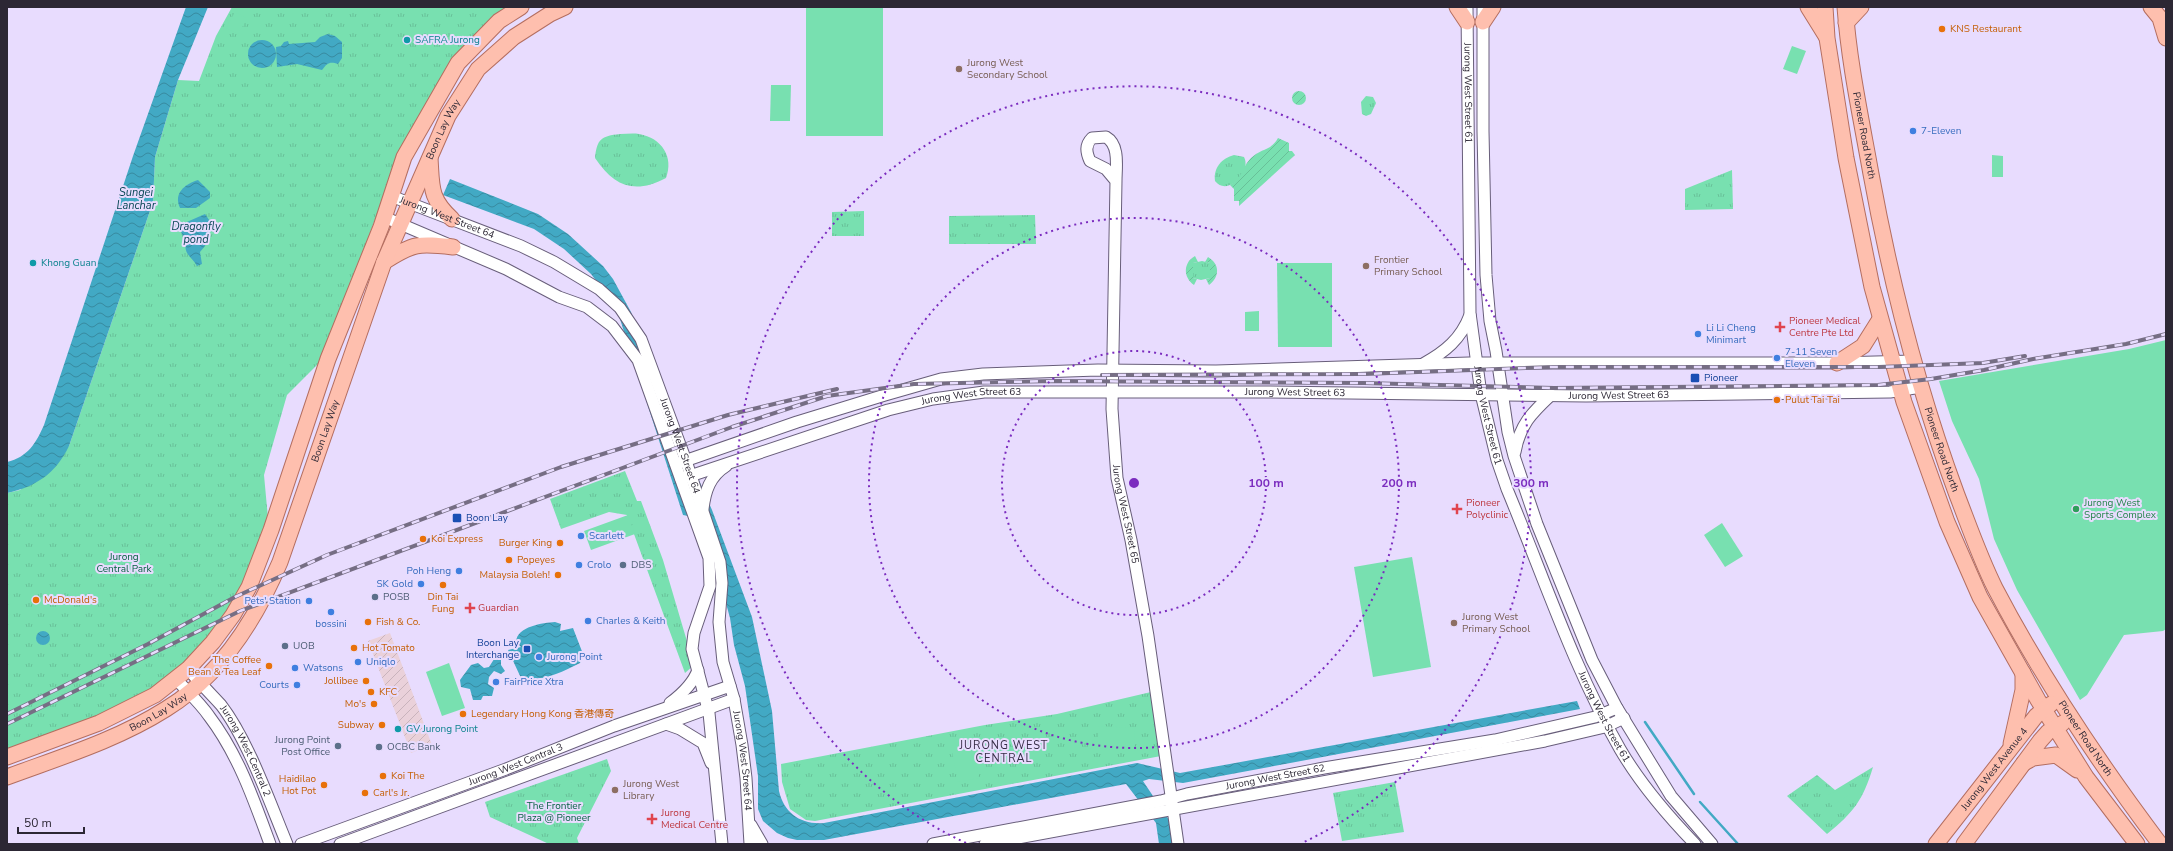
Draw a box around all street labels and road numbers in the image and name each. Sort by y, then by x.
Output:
street label: Jurong West Street 61 [1460,42,1475,143]
street label: Pioneer Road North [1849,91,1879,180]
street label: Boon Lay Way [423,96,464,162]
street label: Jurong West Street 64 [397,193,496,242]
street label: Jurong West Street 61 [1470,364,1505,467]
street label: Jurong West Street 63 [919,385,1021,409]
street label: Jurong West Street 63 [1244,385,1345,400]
street label: Jurong West Street 63 [1568,388,1669,403]
street label: Jurong West Street 64 [656,395,704,496]
street label: Boon Lay Way [308,397,343,464]
street label: Pioneer Road North [1921,406,1962,494]
street label: Jurong West Street 65 [1109,463,1142,565]
street label: Jurong West Street 61 [1574,668,1633,765]
street label: Boon Lay Way [127,689,191,735]
street label: Pioneer Road North [2055,698,2116,779]
street label: Jurong West Central 2 [216,702,274,799]
street label: Jurong West Street 64 [729,709,755,811]
street label: Jurong West Avenue 4 [1957,725,2031,814]
street label: Jurong West Central 3 [466,740,565,789]
street label: Jurong West Street 62 [1224,761,1326,794]

